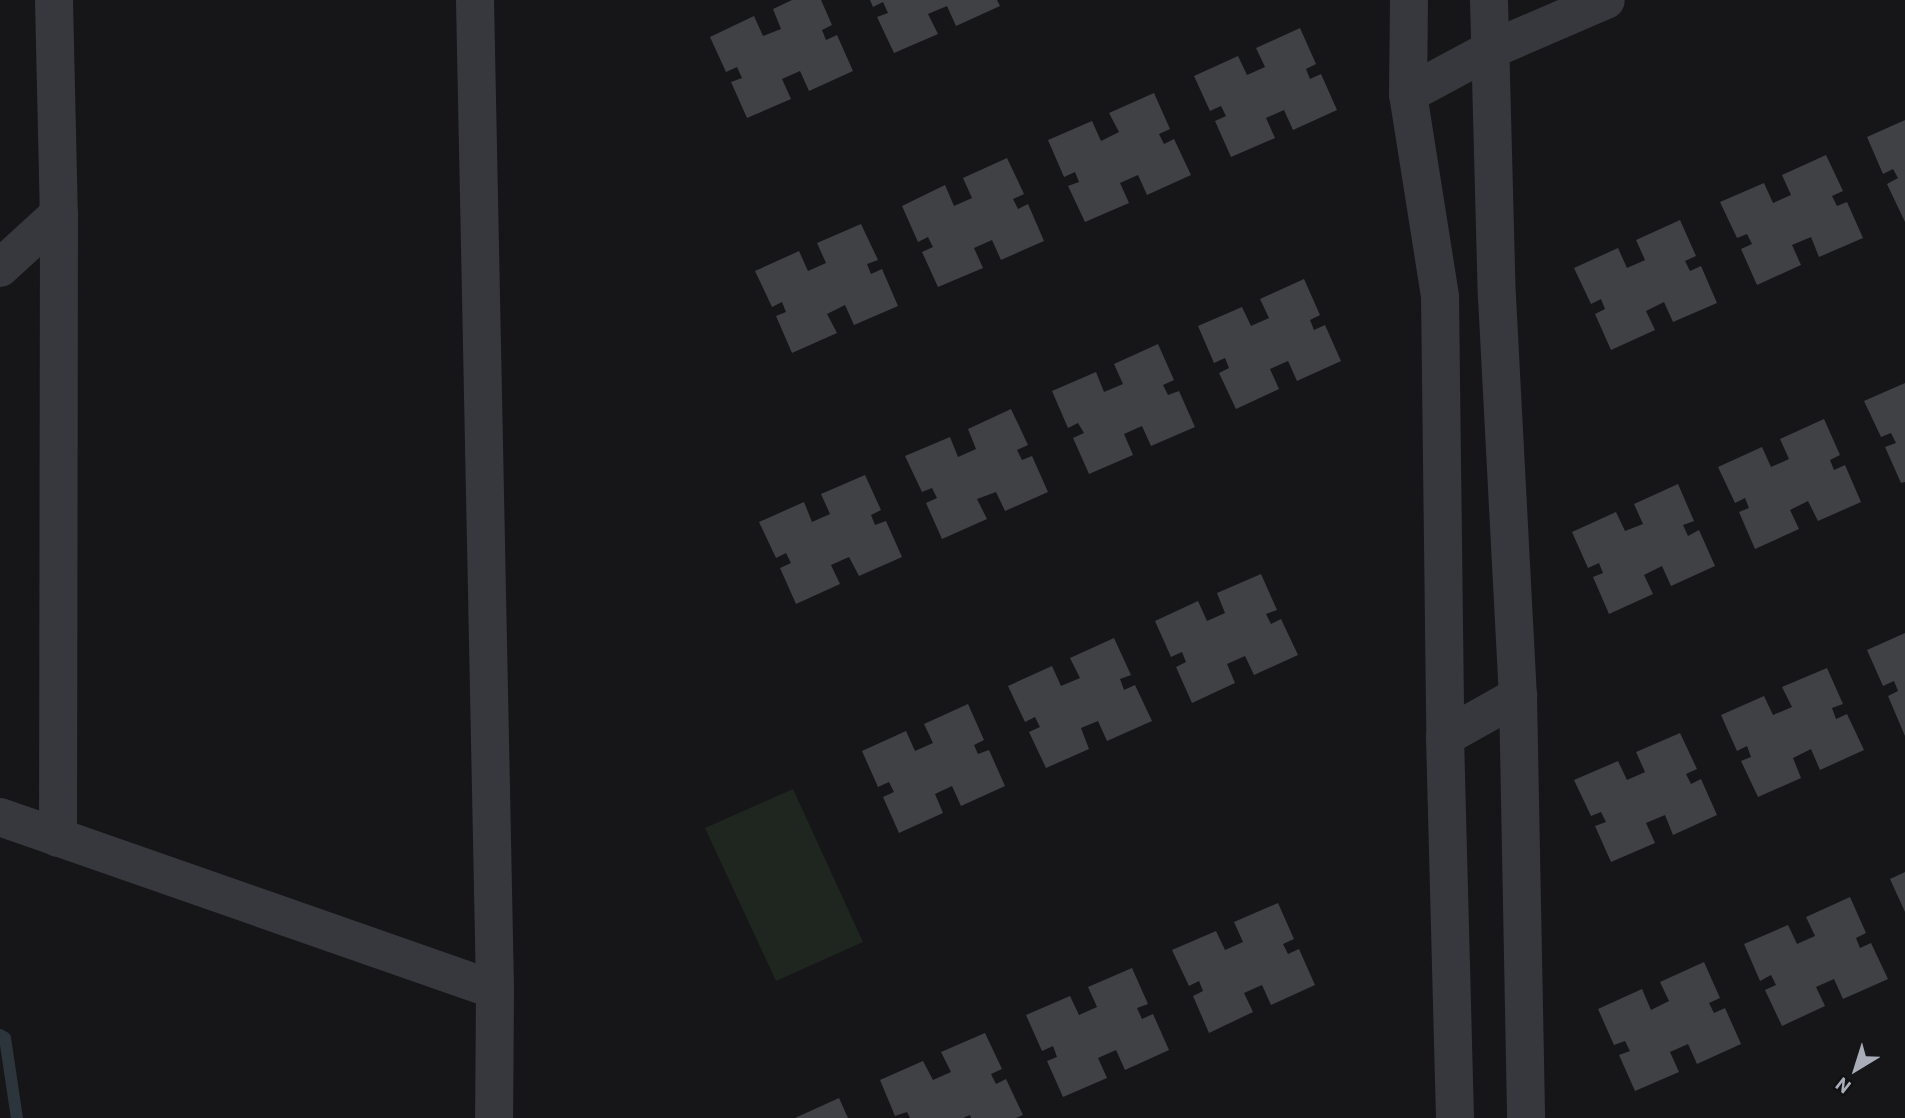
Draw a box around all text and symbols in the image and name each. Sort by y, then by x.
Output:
north arrow [1821,1034,1891,1104]
text: N [1831,1073,1855,1099]

